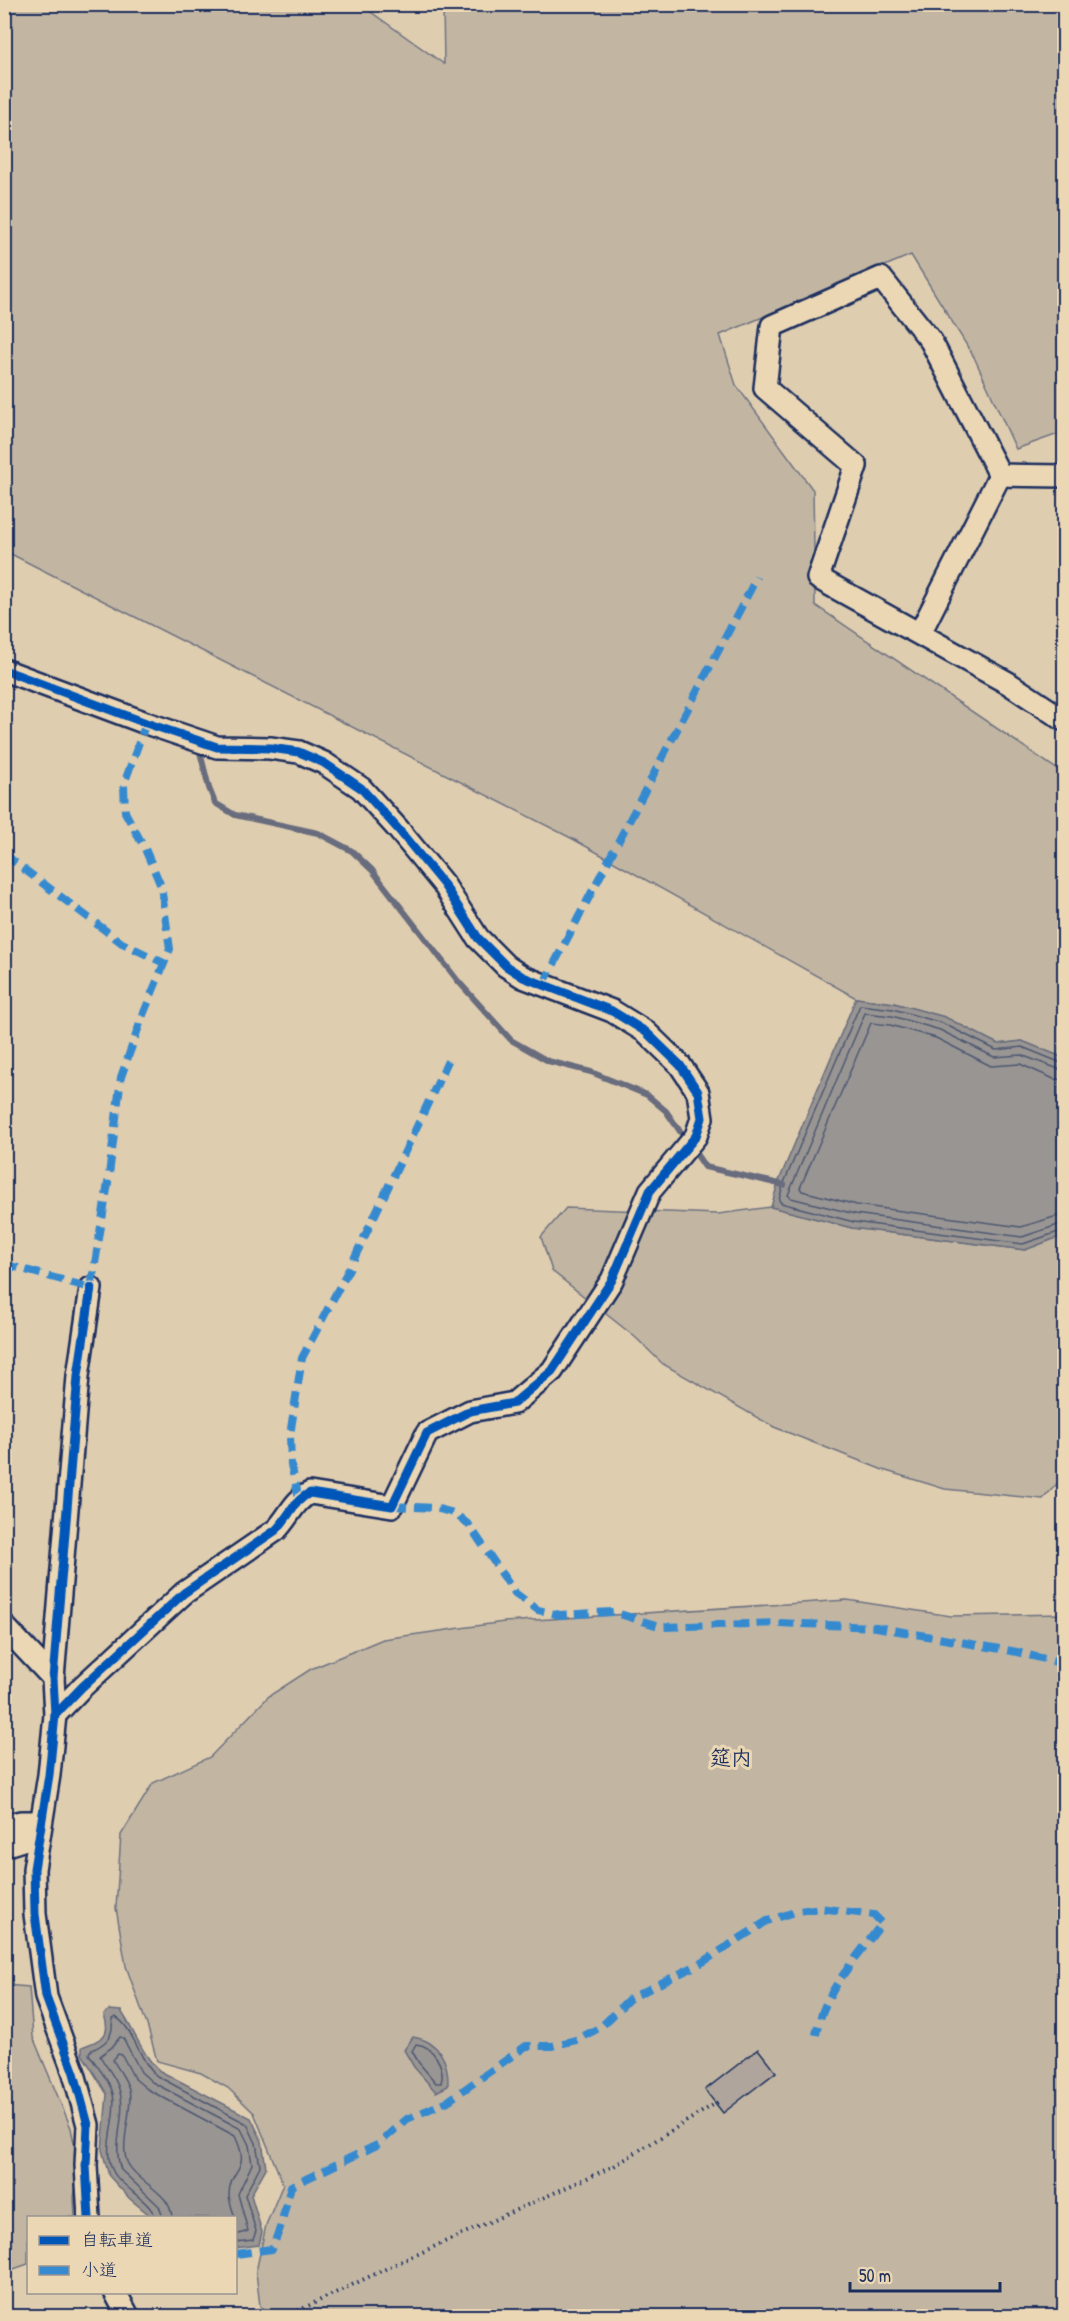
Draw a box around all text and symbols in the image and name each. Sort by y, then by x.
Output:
district label: 筵内 [710,1743,752,1772]
legend [27,2216,237,2294]
text: 自転車道 [81,2227,153,2252]
scale bar [850,2255,1000,2293]
text: 小道 [81,2257,117,2282]
text: 50 m [859,2263,891,2288]

